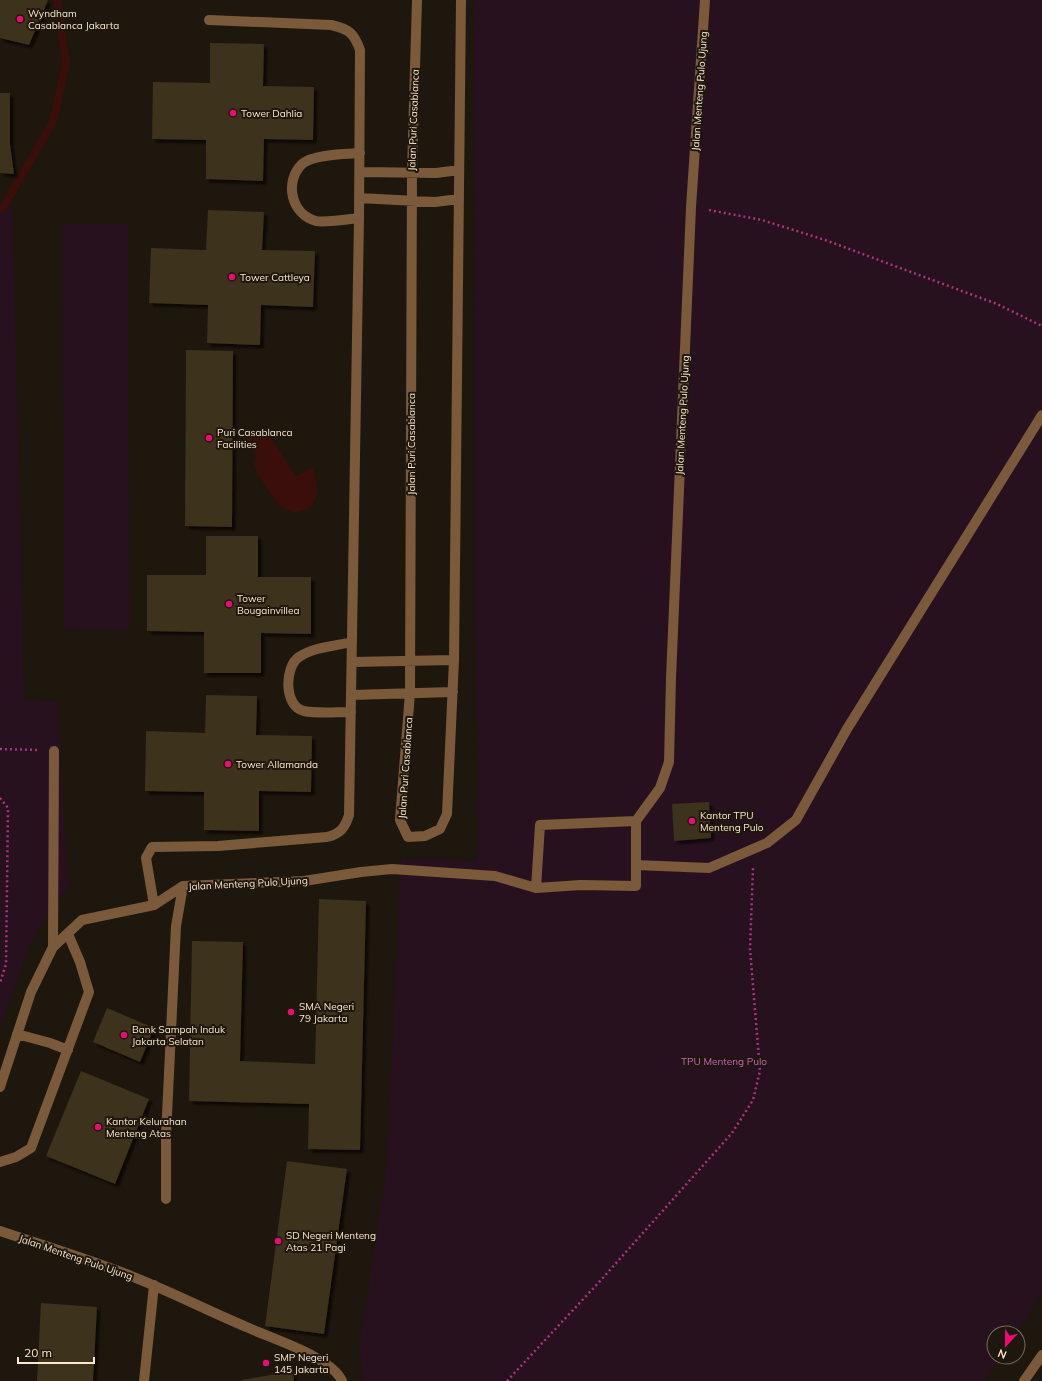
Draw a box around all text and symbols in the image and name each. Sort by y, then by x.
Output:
place label: Wyndham Casablanca Jakarta [28,7,119,32]
marker: Wyndham Casablanca Jakarta [15,14,25,24]
street label: Jalan Menteng Pulo Ujung [689,31,710,151]
street label: Jalan Puri Casablanca [405,69,422,171]
place label: Tower Dahlia [241,107,302,120]
marker: Tower Dahlia [228,108,238,118]
place label: Tower Cattleya [240,271,310,284]
marker: Tower Cattleya [227,272,237,282]
street label: Jalan Menteng Pulo Ujung [673,355,692,475]
street label: Jalan Puri Casablanca [405,393,418,495]
place label: Puri Casablanca Facilities [217,426,293,451]
marker: Puri Casablanca Facilities [204,433,214,443]
place label: Tower Bougainvillea [237,592,299,617]
marker: Tower Bougainvillea [224,599,234,609]
street label: Jalan Puri Casablanca [395,717,416,819]
place label: Tower Allamanda [236,758,318,771]
marker: Tower Allamanda [223,759,233,769]
place label: Kantor TPU Menteng Pulo [700,809,764,834]
marker: Kantor TPU Menteng Pulo [687,816,697,826]
street label: Jalan Menteng Pulo Ujung [188,874,308,893]
place label: SMA Negeri 79 Jakarta [299,1000,354,1025]
marker: SMA Negeri 79 Jakarta [286,1007,296,1017]
place label: Bank Sampah Induk Jakarta Selatan [132,1023,226,1048]
marker: Bank Sampah Induk Jakarta Selatan [119,1030,129,1040]
park label: TPU Menteng Pulo [681,1055,767,1068]
place label: Kantor Kelurahan Menteng Atas [106,1115,187,1140]
marker: Kantor Kelurahan Menteng Atas [93,1122,103,1132]
place label: SD Negeri Menteng Atas 21 Pagi [286,1229,376,1254]
street label: Jalan Menteng Pulo Ujung [17,1232,135,1283]
marker: SD Negeri Menteng Atas 21 Pagi [273,1236,283,1246]
north arrow [986,1325,1026,1365]
scale bar [18,1339,94,1365]
text: 20 m [24,1345,52,1360]
text: N [996,1346,1009,1362]
place label: SMP Negeri 145 Jakarta [274,1351,328,1376]
marker: SMP Negeri 145 Jakarta [261,1358,271,1368]

